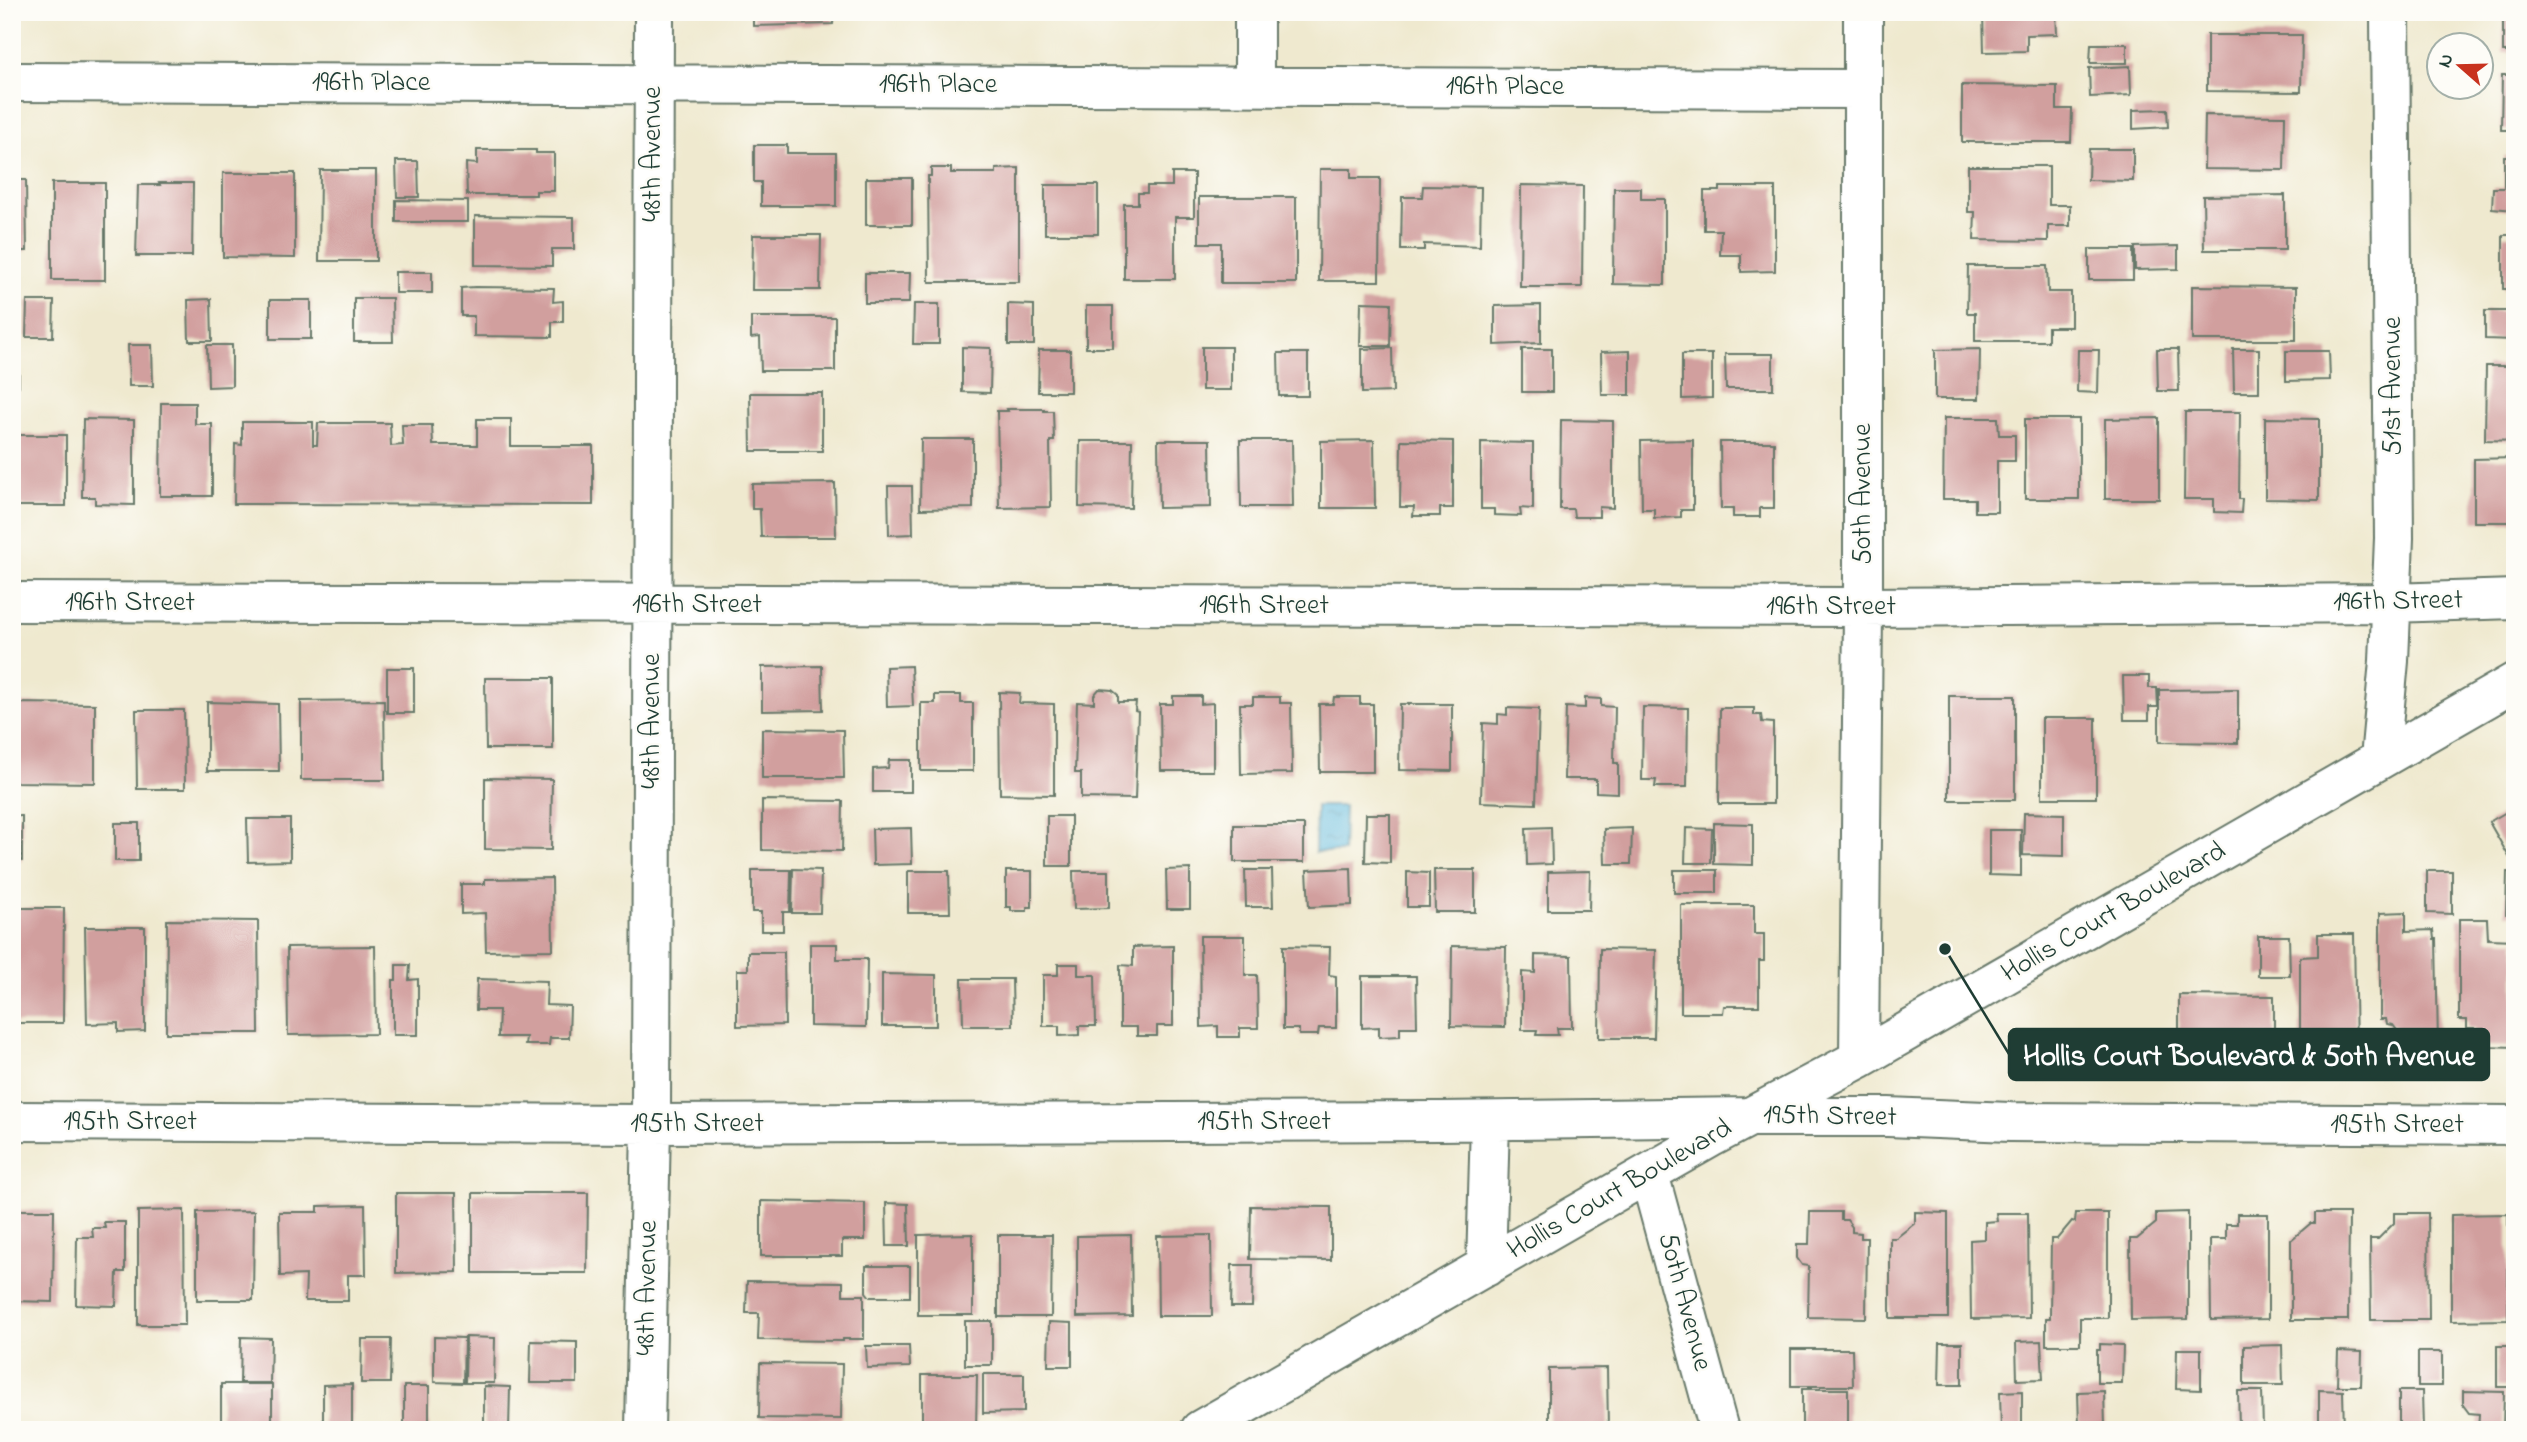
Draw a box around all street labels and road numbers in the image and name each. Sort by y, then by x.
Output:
street label: 196th Place [312,63,431,104]
street label: 196th Place [879,65,998,106]
street label: 196th Place [1446,67,1565,108]
street label: 48th Avenue [633,86,674,222]
street label: 51st Avenue [2373,316,2414,456]
street label: 50th Avenue [1843,423,1884,565]
street label: 196th Street [2333,580,2463,624]
street label: 196th Street [65,583,195,624]
street label: 196th Street [632,585,762,626]
street label: 196th Street [1199,586,1329,627]
street label: 196th Street [1766,587,1896,628]
street label: 48th Avenue [632,653,673,789]
street label: Hollis Court Boulevard [1994,832,2234,994]
street label: 195th Street [1763,1095,1897,1139]
street label: 195th Street [63,1102,197,1143]
street label: 195th Street [1197,1102,1331,1143]
street label: 195th Street [630,1104,764,1145]
street label: 195th Street [2330,1105,2464,1146]
street label: Hollis Court Boulevard [1500,1109,1740,1271]
street label: 48th Avenue [626,1219,670,1356]
street label: 50th Avenue [1646,1228,1722,1376]

